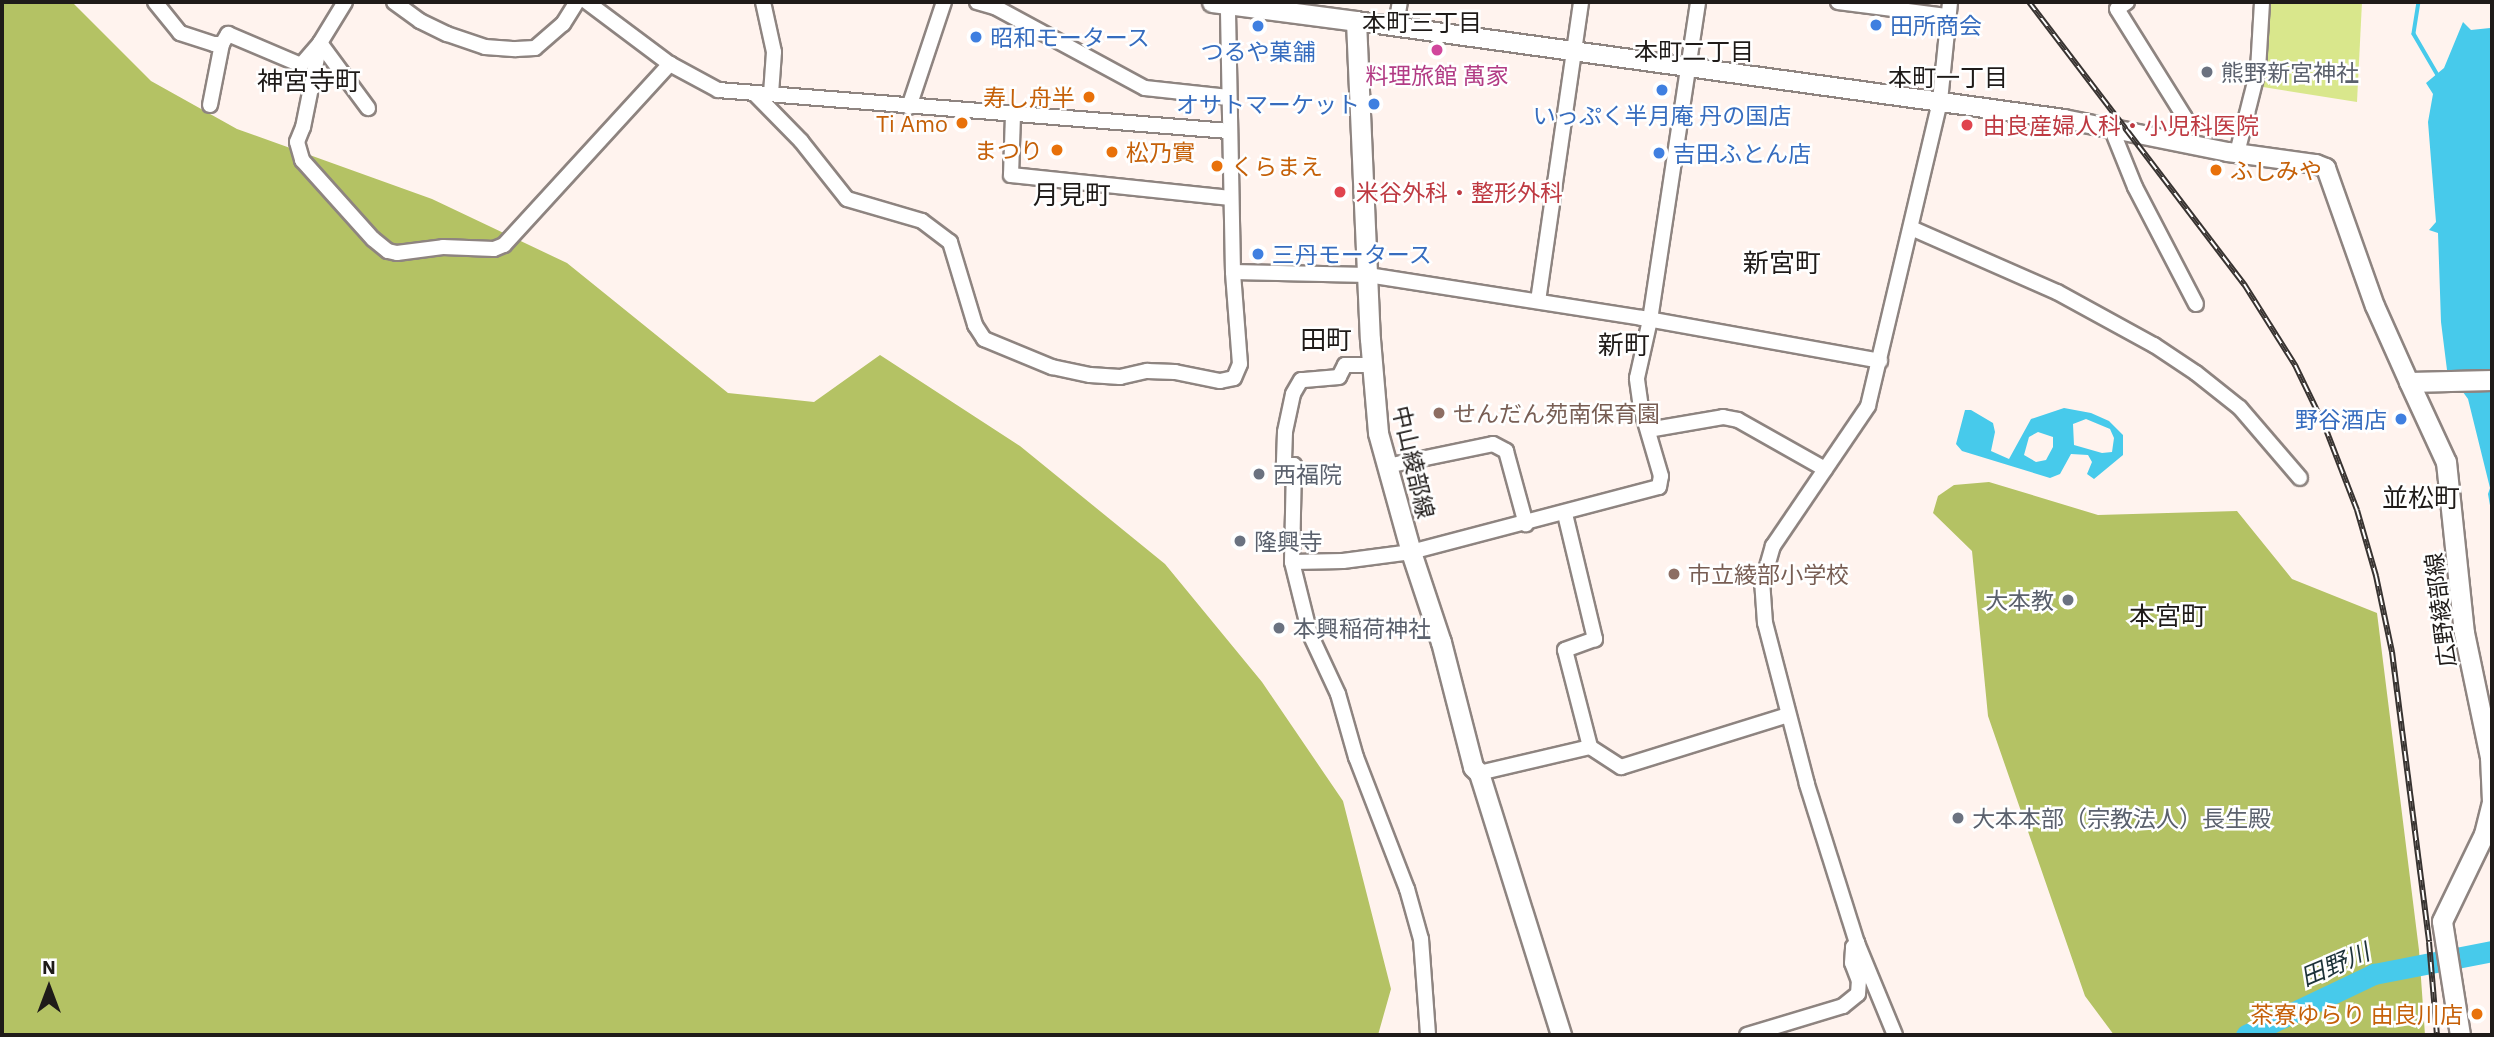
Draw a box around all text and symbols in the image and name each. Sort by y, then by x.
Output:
district label: 本町三丁目 [1362,9,1482,37]
place label: 田所商会 [1890,11,1982,39]
marker: 田所商会 [1868,17,1884,33]
marker: つるや菓舗 [1250,18,1266,34]
place label: 昭和モータース [990,23,1151,51]
marker: 昭和モータース [968,29,984,45]
place label: つるや菓舗 [1201,37,1315,65]
district label: 本町二丁目 [1634,38,1754,66]
marker: 料理旅館 萬家 [1429,42,1445,58]
place label: 熊野新宮神社 [2221,58,2359,86]
place label: 料理旅館 萬家 [1365,61,1509,89]
district label: 本町一丁目 [1888,64,2008,92]
marker: 熊野新宮神社 [2199,64,2215,80]
district label: 神宮寺町 [257,65,361,97]
marker: いっぷく半月庵 丹の国店 [1654,82,1670,98]
place label: 寿し舟半 [983,83,1075,111]
marker: 寿し舟半 [1081,89,1097,105]
place label: オサトマーケット [1176,90,1360,118]
marker: オサトマーケット [1366,96,1382,112]
place label: いっぷく半月庵 丹の国店 [1533,101,1791,129]
place label: Ti Amo [876,109,948,137]
place label: 由良産婦人科・小児科医院 [1983,111,2259,139]
marker: Ti Amo [954,115,970,131]
marker: 由良産婦人科・小児科医院 [1957,115,1977,135]
place label: まつり [974,136,1043,164]
place label: 松乃實 [1126,138,1195,166]
place label: 吉田ふとん店 [1673,139,1811,167]
marker: まつり [1049,142,1065,158]
marker: 松乃實 [1104,144,1120,160]
marker: 吉田ふとん店 [1651,145,1667,161]
place label: くらまえ [1231,152,1323,180]
place label: ふしみや [2230,156,2322,184]
marker: くらまえ [1209,158,1225,174]
marker: ふしみや [2208,162,2224,178]
place label: 米谷外科・整形外科 [1356,178,1563,206]
district label: 月見町 [1033,179,1111,211]
marker: 米谷外科・整形外科 [1330,182,1350,202]
place label: 三丹モータース [1272,240,1433,268]
marker: 三丹モータース [1250,246,1266,262]
district label: 新宮町 [1743,247,1821,279]
district label: 田町 [1300,324,1352,356]
district label: 新町 [1598,329,1650,361]
place label: せんだん苑南保育園 [1453,399,1660,427]
street label: 中山綾部線 [1388,403,1440,521]
marker: せんだん苑南保育園 [1431,405,1447,421]
place label: 野谷酒店 [2295,405,2387,433]
marker: 野谷酒店 [2393,411,2409,427]
place label: 西福院 [1273,460,1342,488]
marker: 西福院 [1251,466,1267,482]
district label: 並松町 [2382,482,2460,514]
place label: 隆興寺 [1254,527,1323,555]
marker: 隆興寺 [1232,533,1248,549]
street label: 広野綾部線 [2419,551,2461,669]
place label: 市立綾部小学校 [1688,560,1849,588]
marker: 市立綾部小学校 [1666,566,1682,582]
place label: 大本教 [1985,586,2054,614]
marker: 大本教 [2060,592,2076,608]
district label: 本宮町 [2129,600,2207,632]
place label: 本興稲荷神社 [1293,614,1431,642]
marker: 本興稲荷神社 [1271,620,1287,636]
place label: 大本本部（宗教法人）長生殿 [1972,804,2271,832]
marker: 大本本部（宗教法人）長生殿 [1950,810,1966,826]
water label: 田野川 [2296,938,2374,992]
north arrow [14,953,84,1023]
text: N [42,955,56,979]
place label: 茶寮ゆらり 由良川店 [2251,1000,2463,1028]
marker: 茶寮ゆらり 由良川店 [2469,1006,2485,1022]

